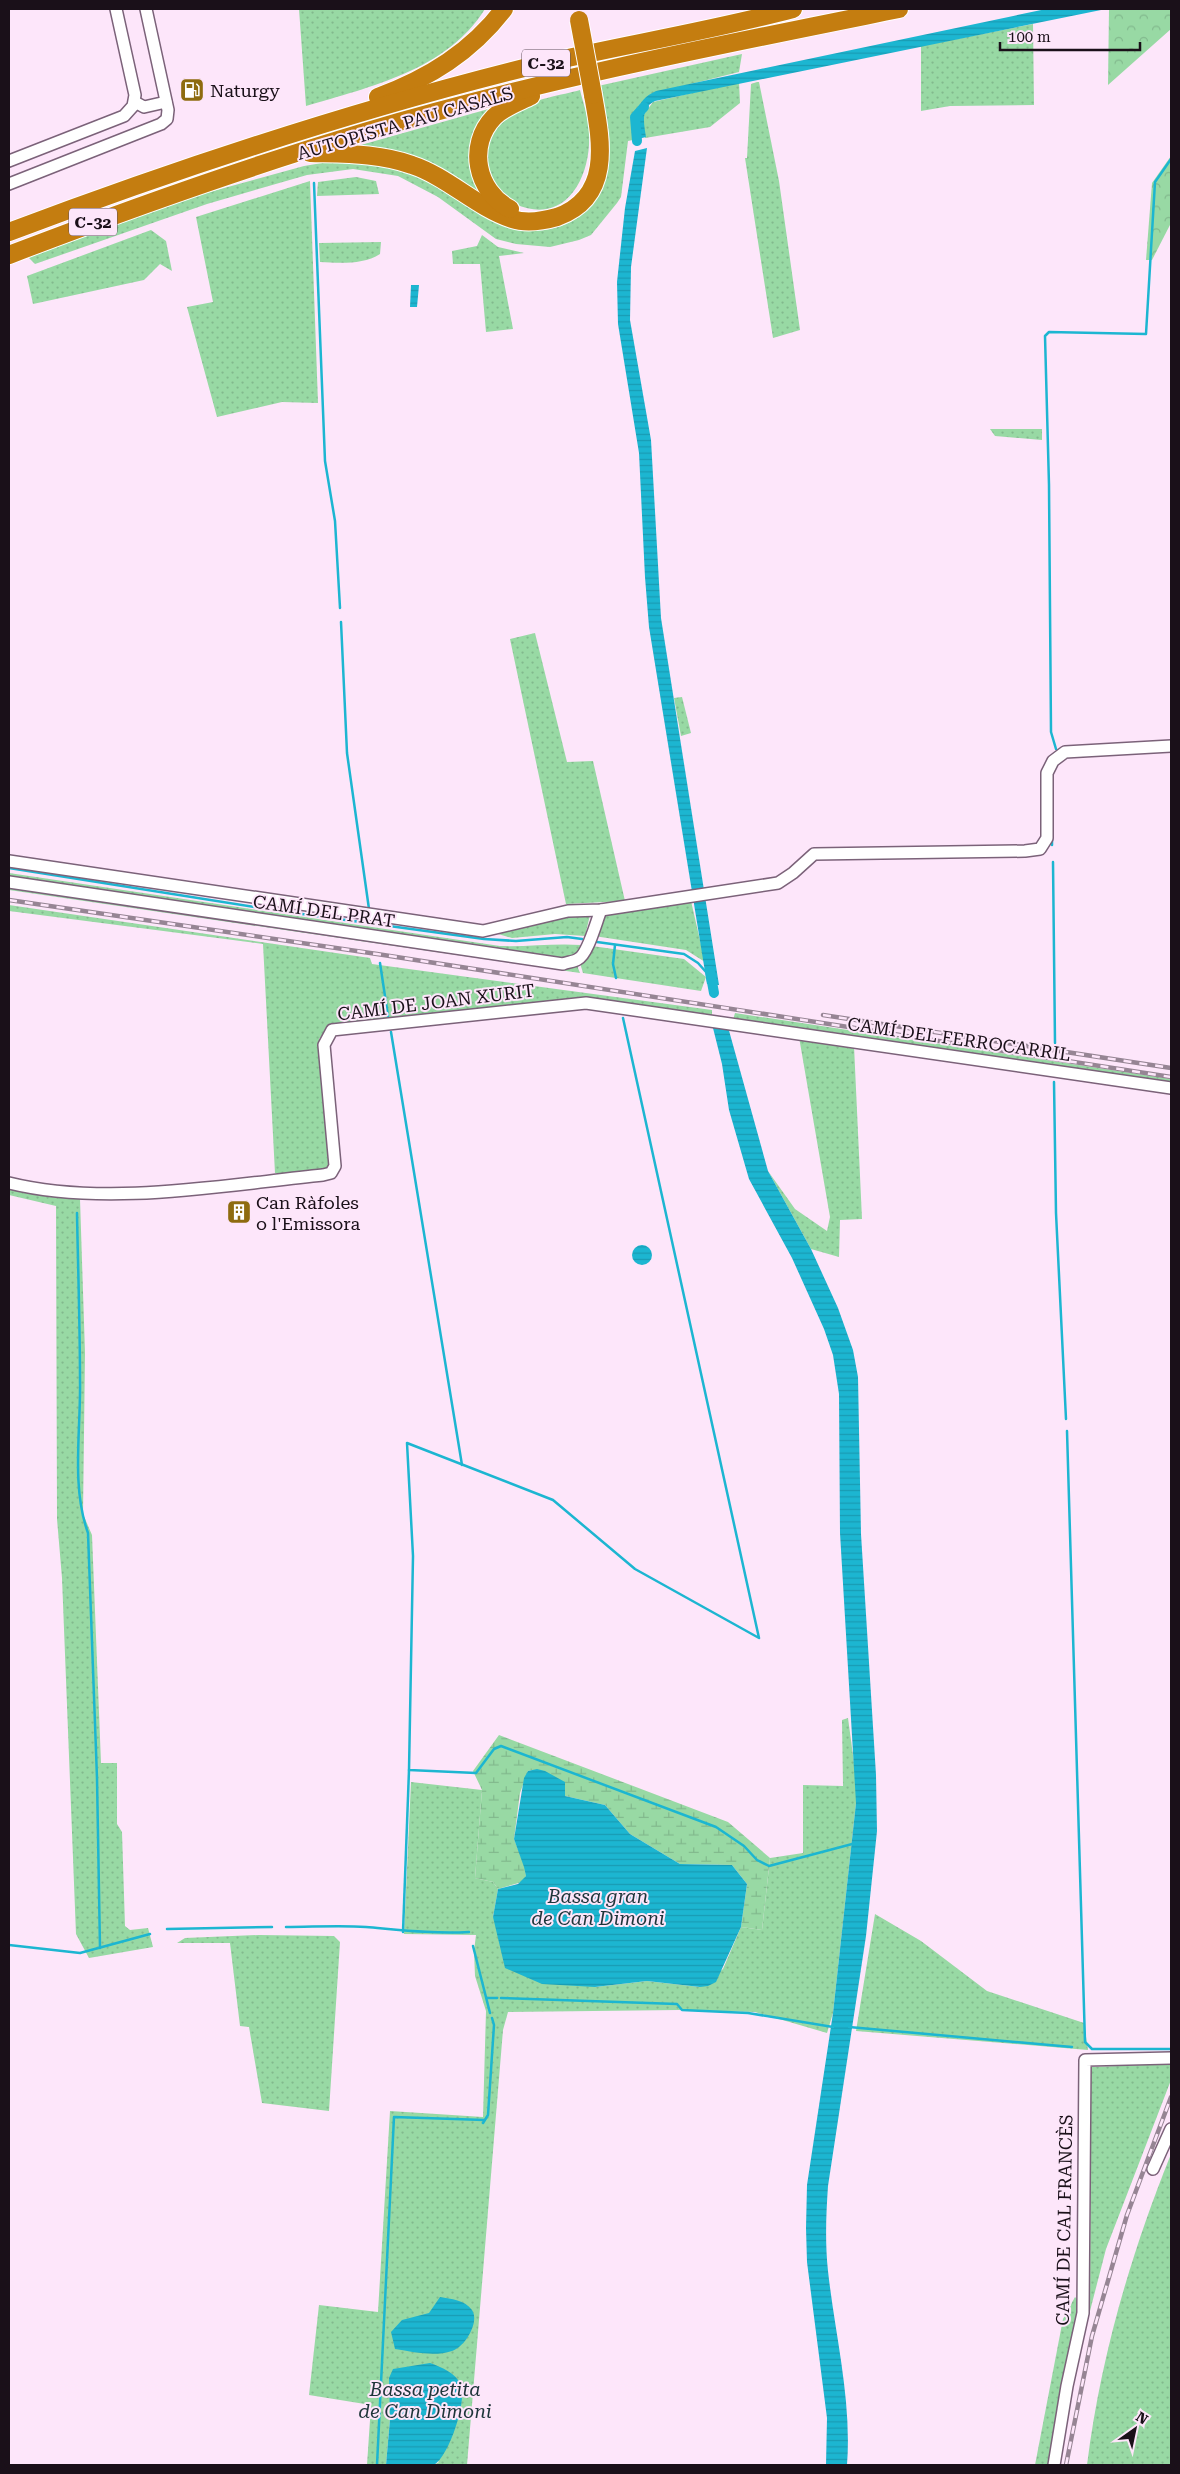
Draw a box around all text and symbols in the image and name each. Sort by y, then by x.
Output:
scale bar [1000,20,1140,52]
text: 100 m [1008,28,1051,46]
road number: C-32 [522,49,570,76]
fuel station icon: Naturgy [179,77,205,103]
place label: Naturgy [210,80,280,101]
street label: AUTOPISTA PAU CASALS [295,82,515,164]
road number: C-32 [69,208,117,236]
street label: CAMÍ DEL PRAT [252,891,396,931]
street label: CAMÍ DE JOAN XURIT [336,979,536,1025]
street label: CAMÍ DEL FERROCARRIL [846,1013,1072,1065]
place label: Can Ràfoles o l'Emissora [256,1192,361,1234]
building icon: Can Ràfoles o l'Emissora [226,1199,252,1225]
water label: Bassa gran de Can Dimoni [531,1885,665,1930]
street label: CAMÍ DE CAL FRANCÈS [1052,2114,1076,2326]
water label: Bassa petita de Can Dimoni [358,2378,492,2423]
north arrow [1110,2404,1160,2454]
text: N [1133,2408,1151,2428]

